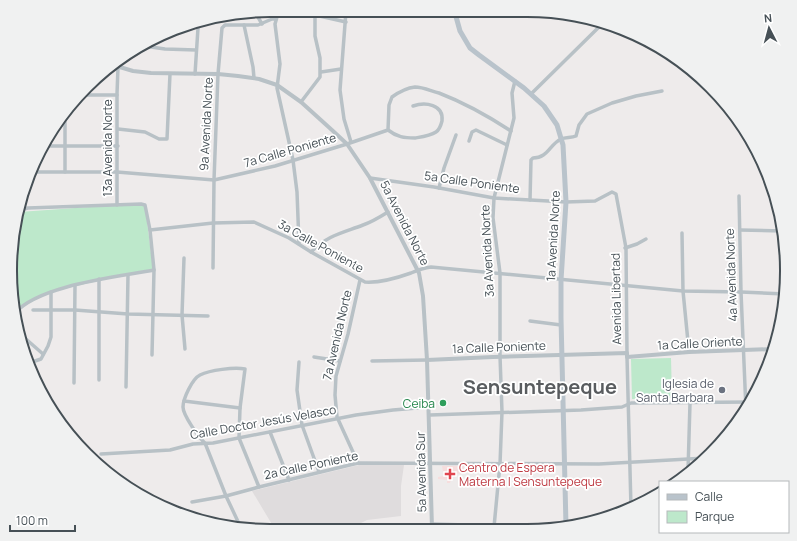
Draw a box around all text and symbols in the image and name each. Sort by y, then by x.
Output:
north arrow [749,8,789,48]
text: N [763,10,773,25]
street label: 9a Avenida Norte [195,77,217,171]
street label: 13a Avenida Norte [99,99,116,197]
street label: 7a Calle Poniente [242,129,338,171]
street label: 5a Calle Poniente [423,167,521,197]
street label: 5a Avenida Norte [376,178,434,268]
street label: 1a Avenida Norte [542,190,564,282]
street label: 3a Avenida Norte [476,204,498,298]
street label: 3a Calle Poniente [275,215,367,277]
street label: 4a Avenida Norte [721,228,741,322]
street label: Avenida Libertad [607,253,625,345]
street label: 7a Avenida Norte [318,288,356,382]
street label: 1a Calle Oriente [657,332,743,354]
street label: 1a Calle Poniente [452,337,546,357]
district label: Sensuntepeque [463,373,617,400]
place label: Iglesia de Santa Barbara [636,375,714,406]
marker: Iglesia de Santa Barbara [717,385,727,395]
place label: Ceiba [403,395,435,412]
marker: Ceiba [438,398,448,408]
street label: Calle Doctor Jesús Velasco [189,401,337,443]
street label: 5a Avenida Sur [412,431,430,513]
street label: 2a Calle Poniente [262,447,360,483]
place label: Centro de Espera Materna | Sensuntepeque [459,459,602,490]
marker: Centro de Espera Materna | Sensuntepeque [444,468,456,480]
legend [659,481,789,533]
text: Calle [695,488,723,505]
scale bar [10,507,75,533]
text: Parque [695,508,734,525]
text: 100 m [16,512,48,529]

